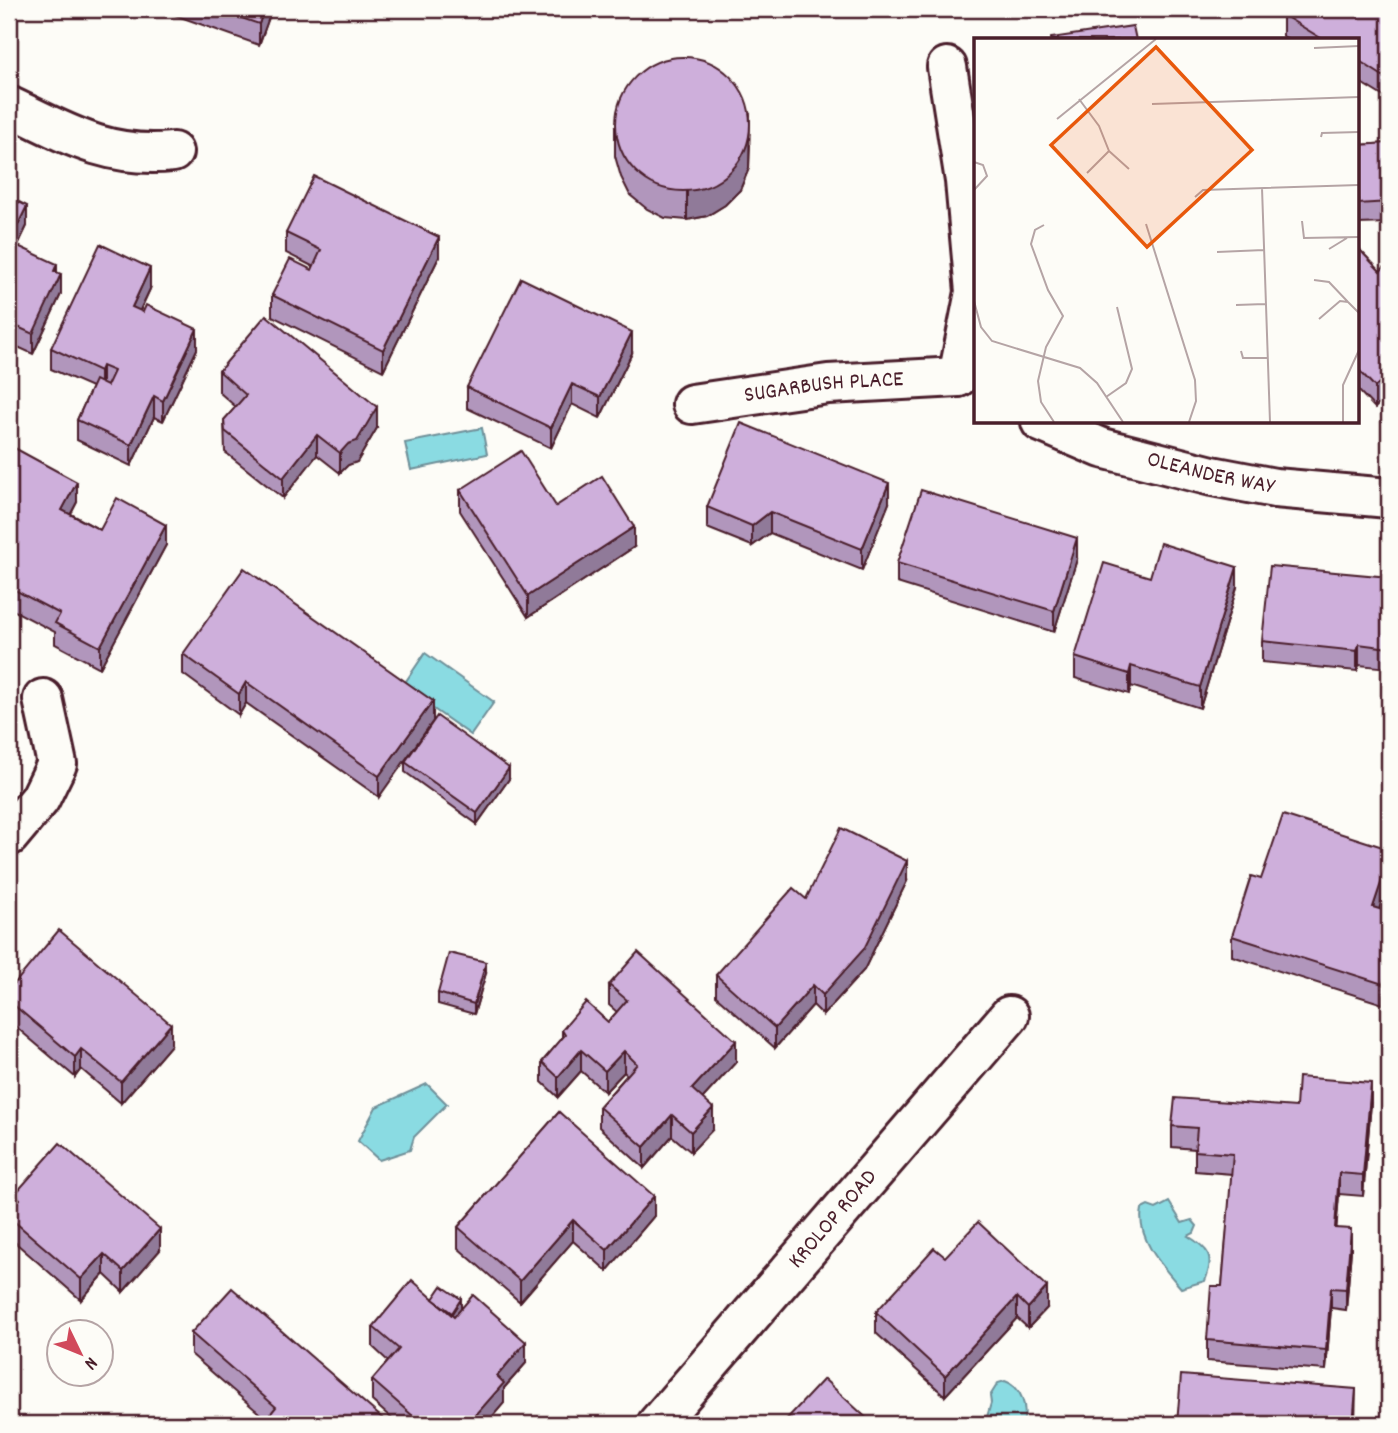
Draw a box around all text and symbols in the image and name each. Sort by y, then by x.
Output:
inset map [974,38,1360,424]
street label: SUGARBUSH PLACE [742,363,905,413]
street label: OLEANDER WAY [1143,444,1278,504]
street label: KROLOP ROAD [781,1162,886,1277]
north arrow [46,1318,116,1388]
text: N [77,1350,103,1375]

